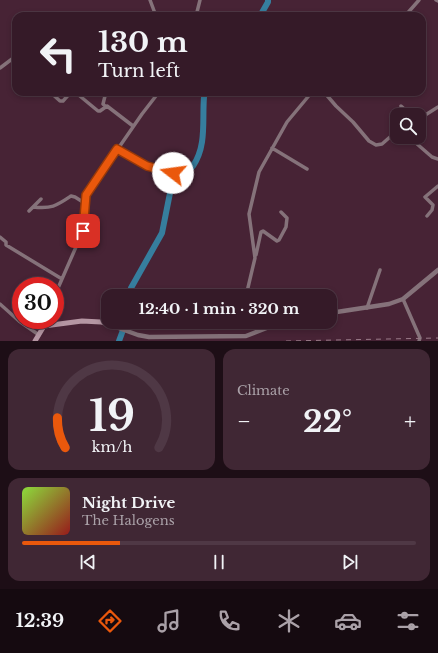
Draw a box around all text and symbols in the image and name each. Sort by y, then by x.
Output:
text: 130 m [98,25,188,60]
icon: left [32,28,84,80]
text: Turn left [98,60,180,82]
map controls [390,108,426,144]
button: search [390,108,426,144]
position arrow [152,152,194,194]
pin [66,214,100,248]
icon: arrive [72,220,94,242]
speed limit sign: 30 [12,277,64,329]
text: 12:40 · 1 min · 320 m [139,299,299,318]
text: Climate [237,382,290,399]
text: 19 [88,390,135,441]
text: 22° [303,403,352,440]
text: − [237,408,251,435]
text: + [404,408,416,435]
text: km/h [91,437,132,455]
text: Night Drive [82,493,175,512]
text: The Halogens [82,512,175,529]
icon: previous [77,551,99,573]
icon: pause [208,551,230,573]
icon: next [339,551,361,573]
icon: directions [96,607,124,635]
icon: music [155,607,183,635]
icon: phone [215,607,243,635]
icon: climate [275,607,303,635]
icon: car [334,607,362,635]
icon: filters [394,607,422,635]
text: 12:39 [16,610,64,632]

